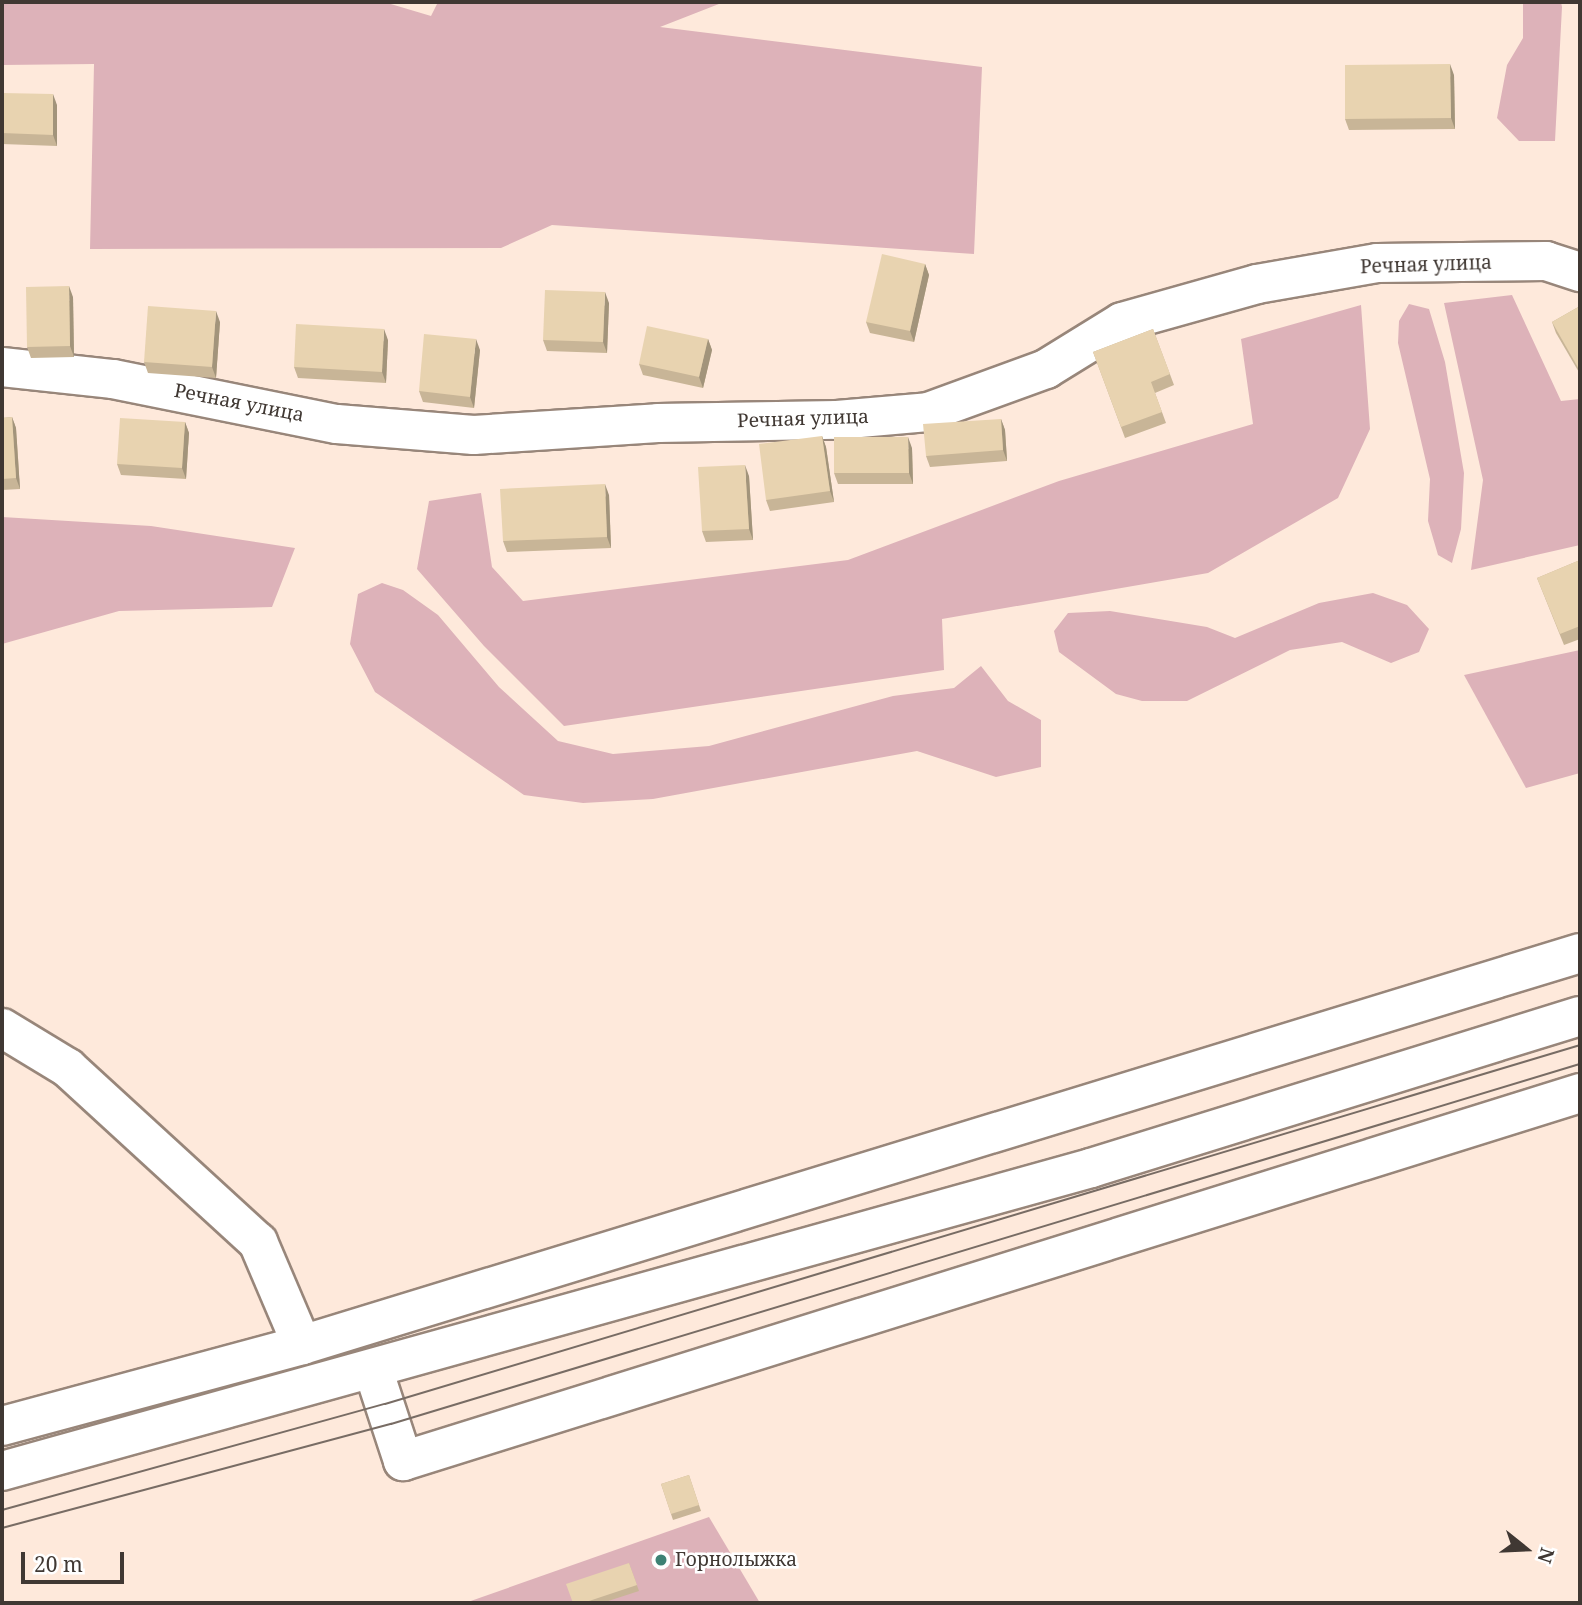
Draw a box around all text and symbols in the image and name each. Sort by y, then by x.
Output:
street label: Речная улица [1360,251,1492,279]
street label: Речная улица [172,379,306,427]
street label: Речная улица [737,405,869,433]
north arrow [1491,1514,1561,1584]
scale bar [24,1538,128,1582]
text: N [1531,1544,1561,1567]
place label: Горнолыжка [675,1549,797,1571]
text: 20 m [34,1550,83,1578]
marker: Горнолыжка [653,1552,669,1568]

